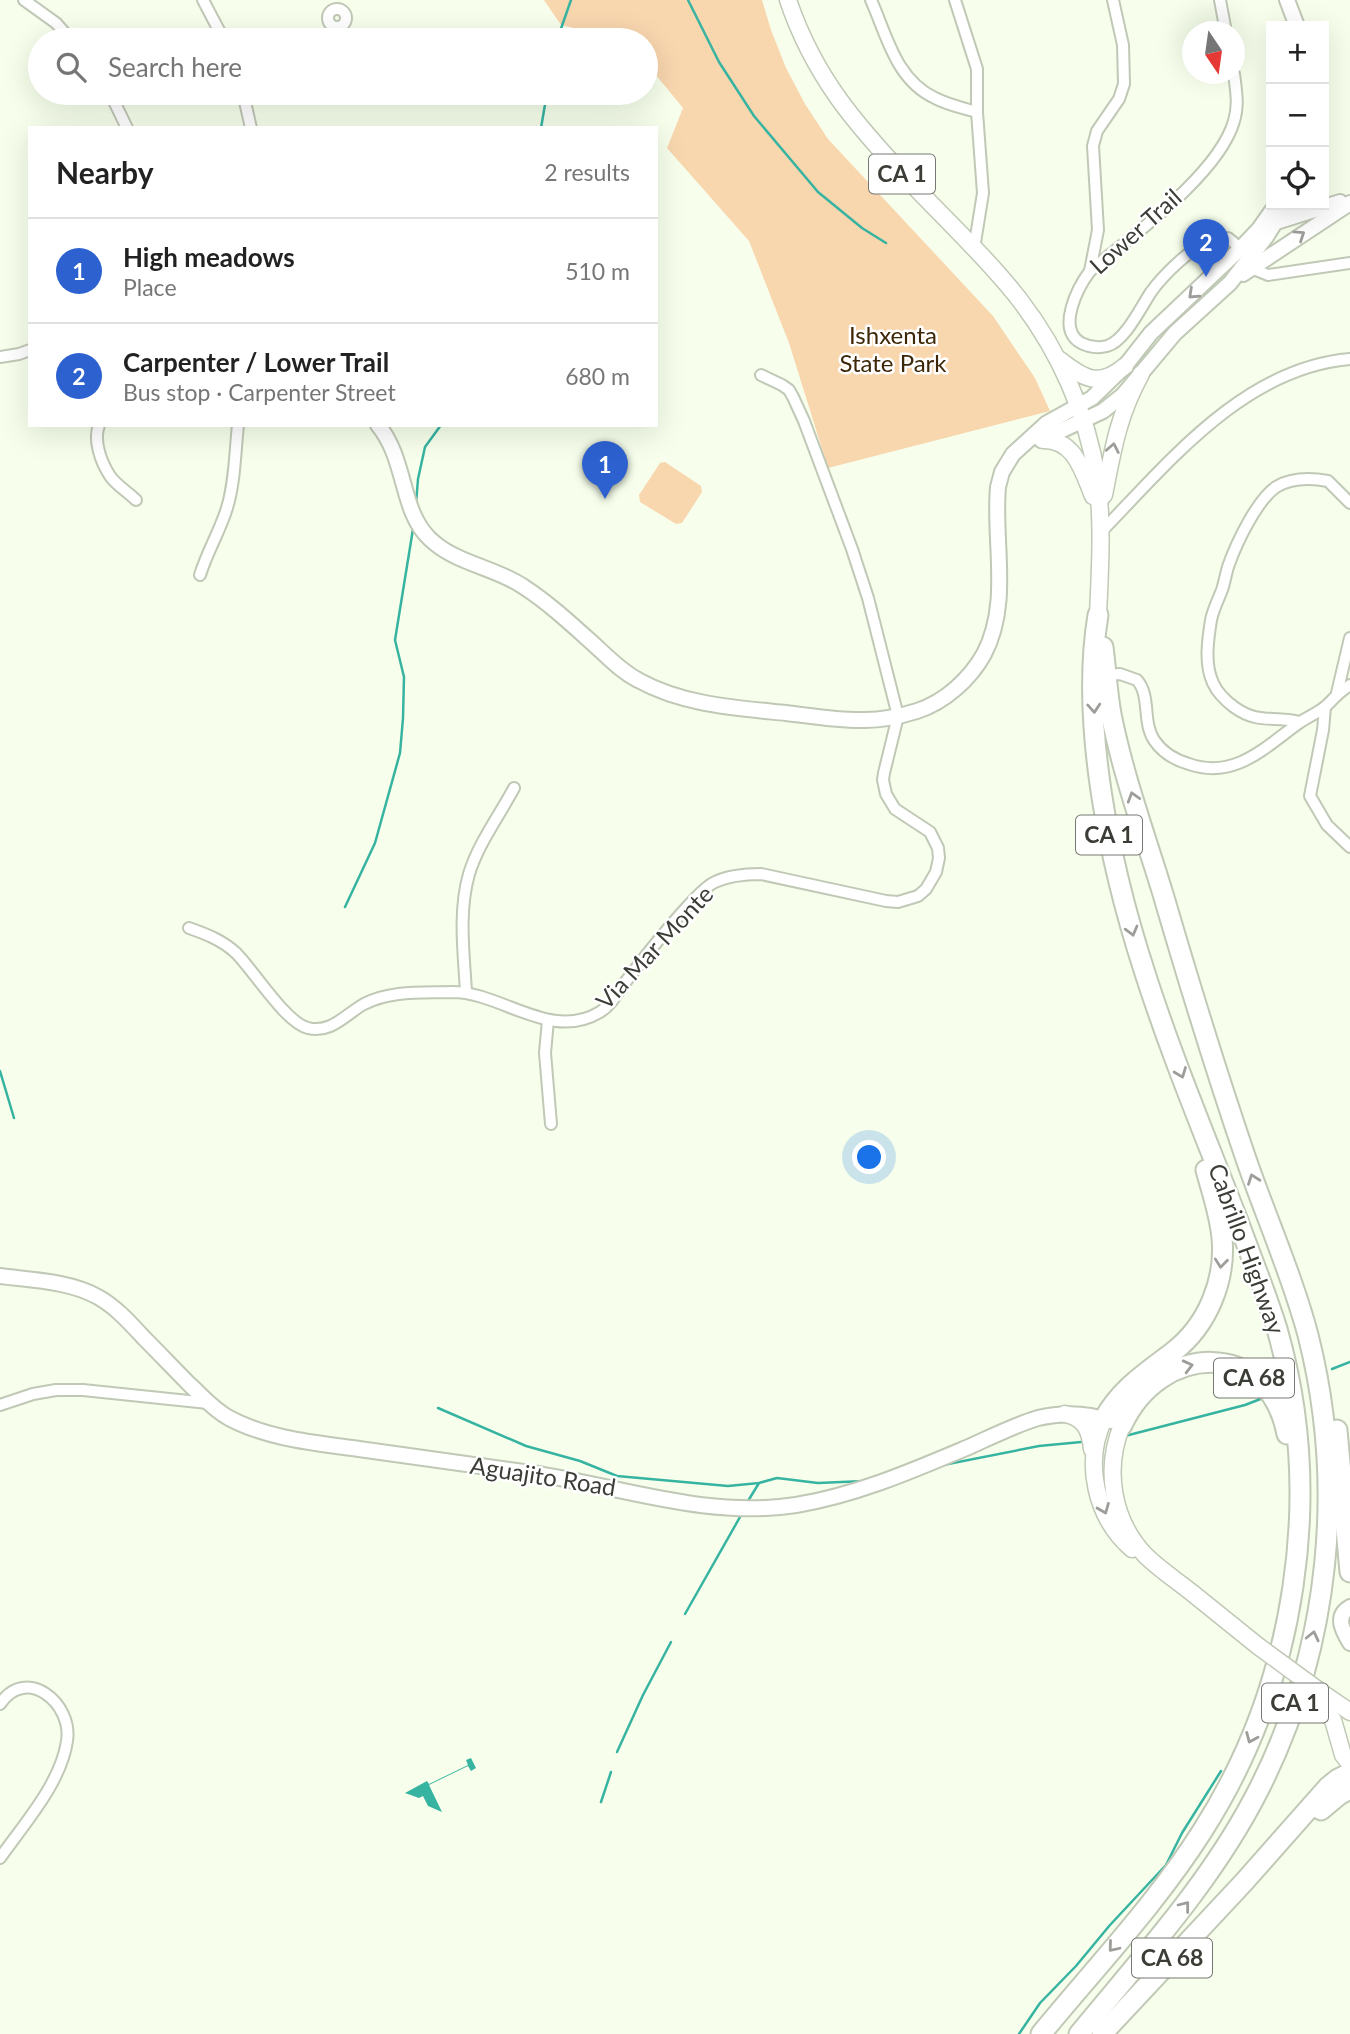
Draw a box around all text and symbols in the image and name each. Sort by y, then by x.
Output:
north arrow [1182,21,1245,84]
map controls [1266,21,1329,210]
button: + [1266,21,1329,84]
search box [28,28,658,105]
icon: search [52,48,90,86]
text: Search here [108,51,242,83]
button: − [1266,84,1329,147]
button: locate [1266,147,1329,210]
text: Nearby [56,154,154,190]
road number: CA 1 [869,154,935,194]
text: 2 results [544,158,630,186]
street label: Lower Trail [1083,182,1187,280]
pin: 2 [1183,219,1229,277]
one-way arrow [1292,231,1305,243]
text: High meadows [123,241,295,273]
text: 1 [72,257,86,285]
text: 510 m [565,257,630,285]
text: Place [123,273,177,301]
one-way arrow [1188,286,1201,298]
park label: Ishxenta State Park [839,320,947,377]
text: Carpenter / Lower Trail [123,346,389,378]
text: 2 [72,362,86,390]
text: 680 m [565,362,630,390]
text: Bus stop · Carpenter Street [123,378,396,406]
pin: 1 [582,441,628,499]
one-way arrow [1105,442,1120,454]
one-way arrow [1086,702,1101,713]
one-way arrow [1127,791,1142,803]
road number: CA 1 [1076,816,1142,855]
street label: Via Mar Monte [589,879,718,1015]
one-way arrow [1124,925,1138,937]
one-way arrow [1173,1067,1187,1079]
your location [852,1140,886,1174]
street label: Cabrillo Highway [1203,1159,1292,1338]
one-way arrow [1247,1173,1261,1185]
one-way arrow [1214,1257,1229,1269]
road number: CA 68 [1214,1358,1294,1398]
one-way arrow [1182,1360,1194,1374]
street label: Aguajito Road [468,1450,618,1501]
one-way arrow [1095,1502,1109,1514]
one-way arrow [1305,1630,1320,1642]
road number: CA 1 [1262,1684,1328,1722]
one-way arrow [1245,1731,1259,1743]
one-way arrow [1176,1901,1189,1913]
road number: CA 68 [1132,1938,1212,1978]
one-way arrow [1109,1939,1121,1952]

